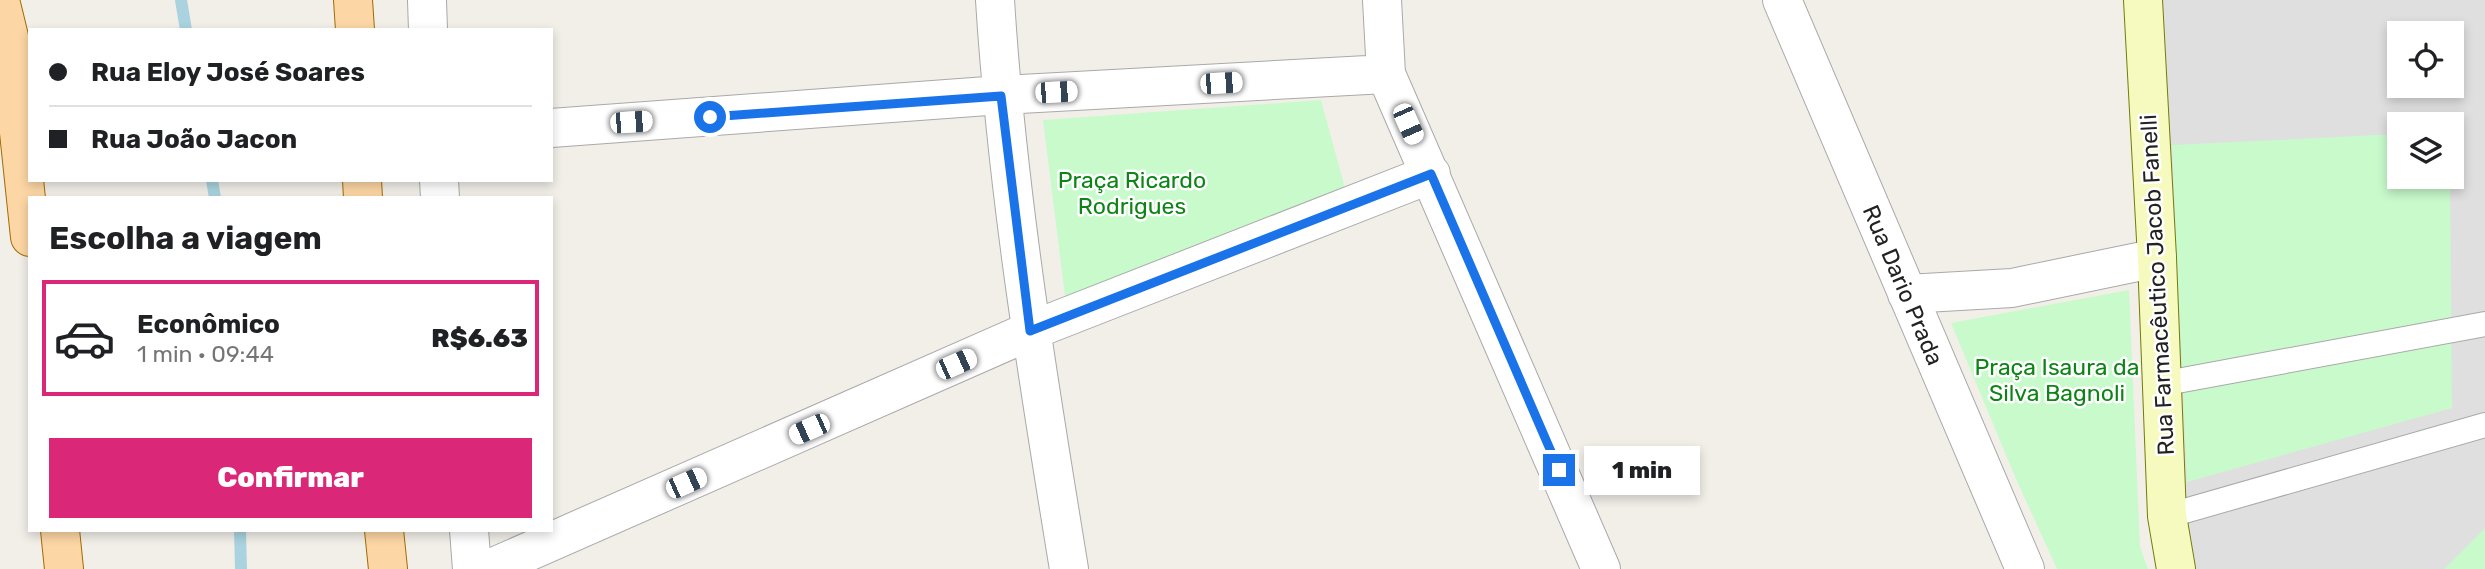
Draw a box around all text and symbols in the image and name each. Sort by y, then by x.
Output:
map controls [2387,21,2464,189]
button: locate [2387,21,2464,98]
text: Rua Eloy José Soares [91,57,365,88]
car [1200,71,1243,95]
car [1035,80,1078,104]
route start [694,101,726,133]
car [1390,101,1427,147]
car [610,110,653,134]
button: layers [2387,112,2464,189]
street label: Rua Farmacêutico Jacob Fanelli [2134,114,2180,456]
text: Rua João Jacon [91,124,297,155]
park label: Praça Ricardo Rodrigues [1058,166,1206,220]
street label: Rua Dario Prada [1857,201,1949,369]
text: Escolha a viagem [49,219,322,257]
icon: car [53,307,116,370]
text: Econômico [137,309,280,340]
text: R$6.63 [431,323,528,354]
text: 1 min · 09:44 [137,340,274,368]
car [933,346,980,382]
park label: Praça Isaura da Silva Bagnoli [1975,353,2139,407]
car [786,411,833,447]
button: Confirmar [49,438,532,518]
callout: 1 min [1584,446,1699,494]
route end [1543,454,1575,486]
text: 1 min [1612,456,1672,484]
car [663,465,710,501]

